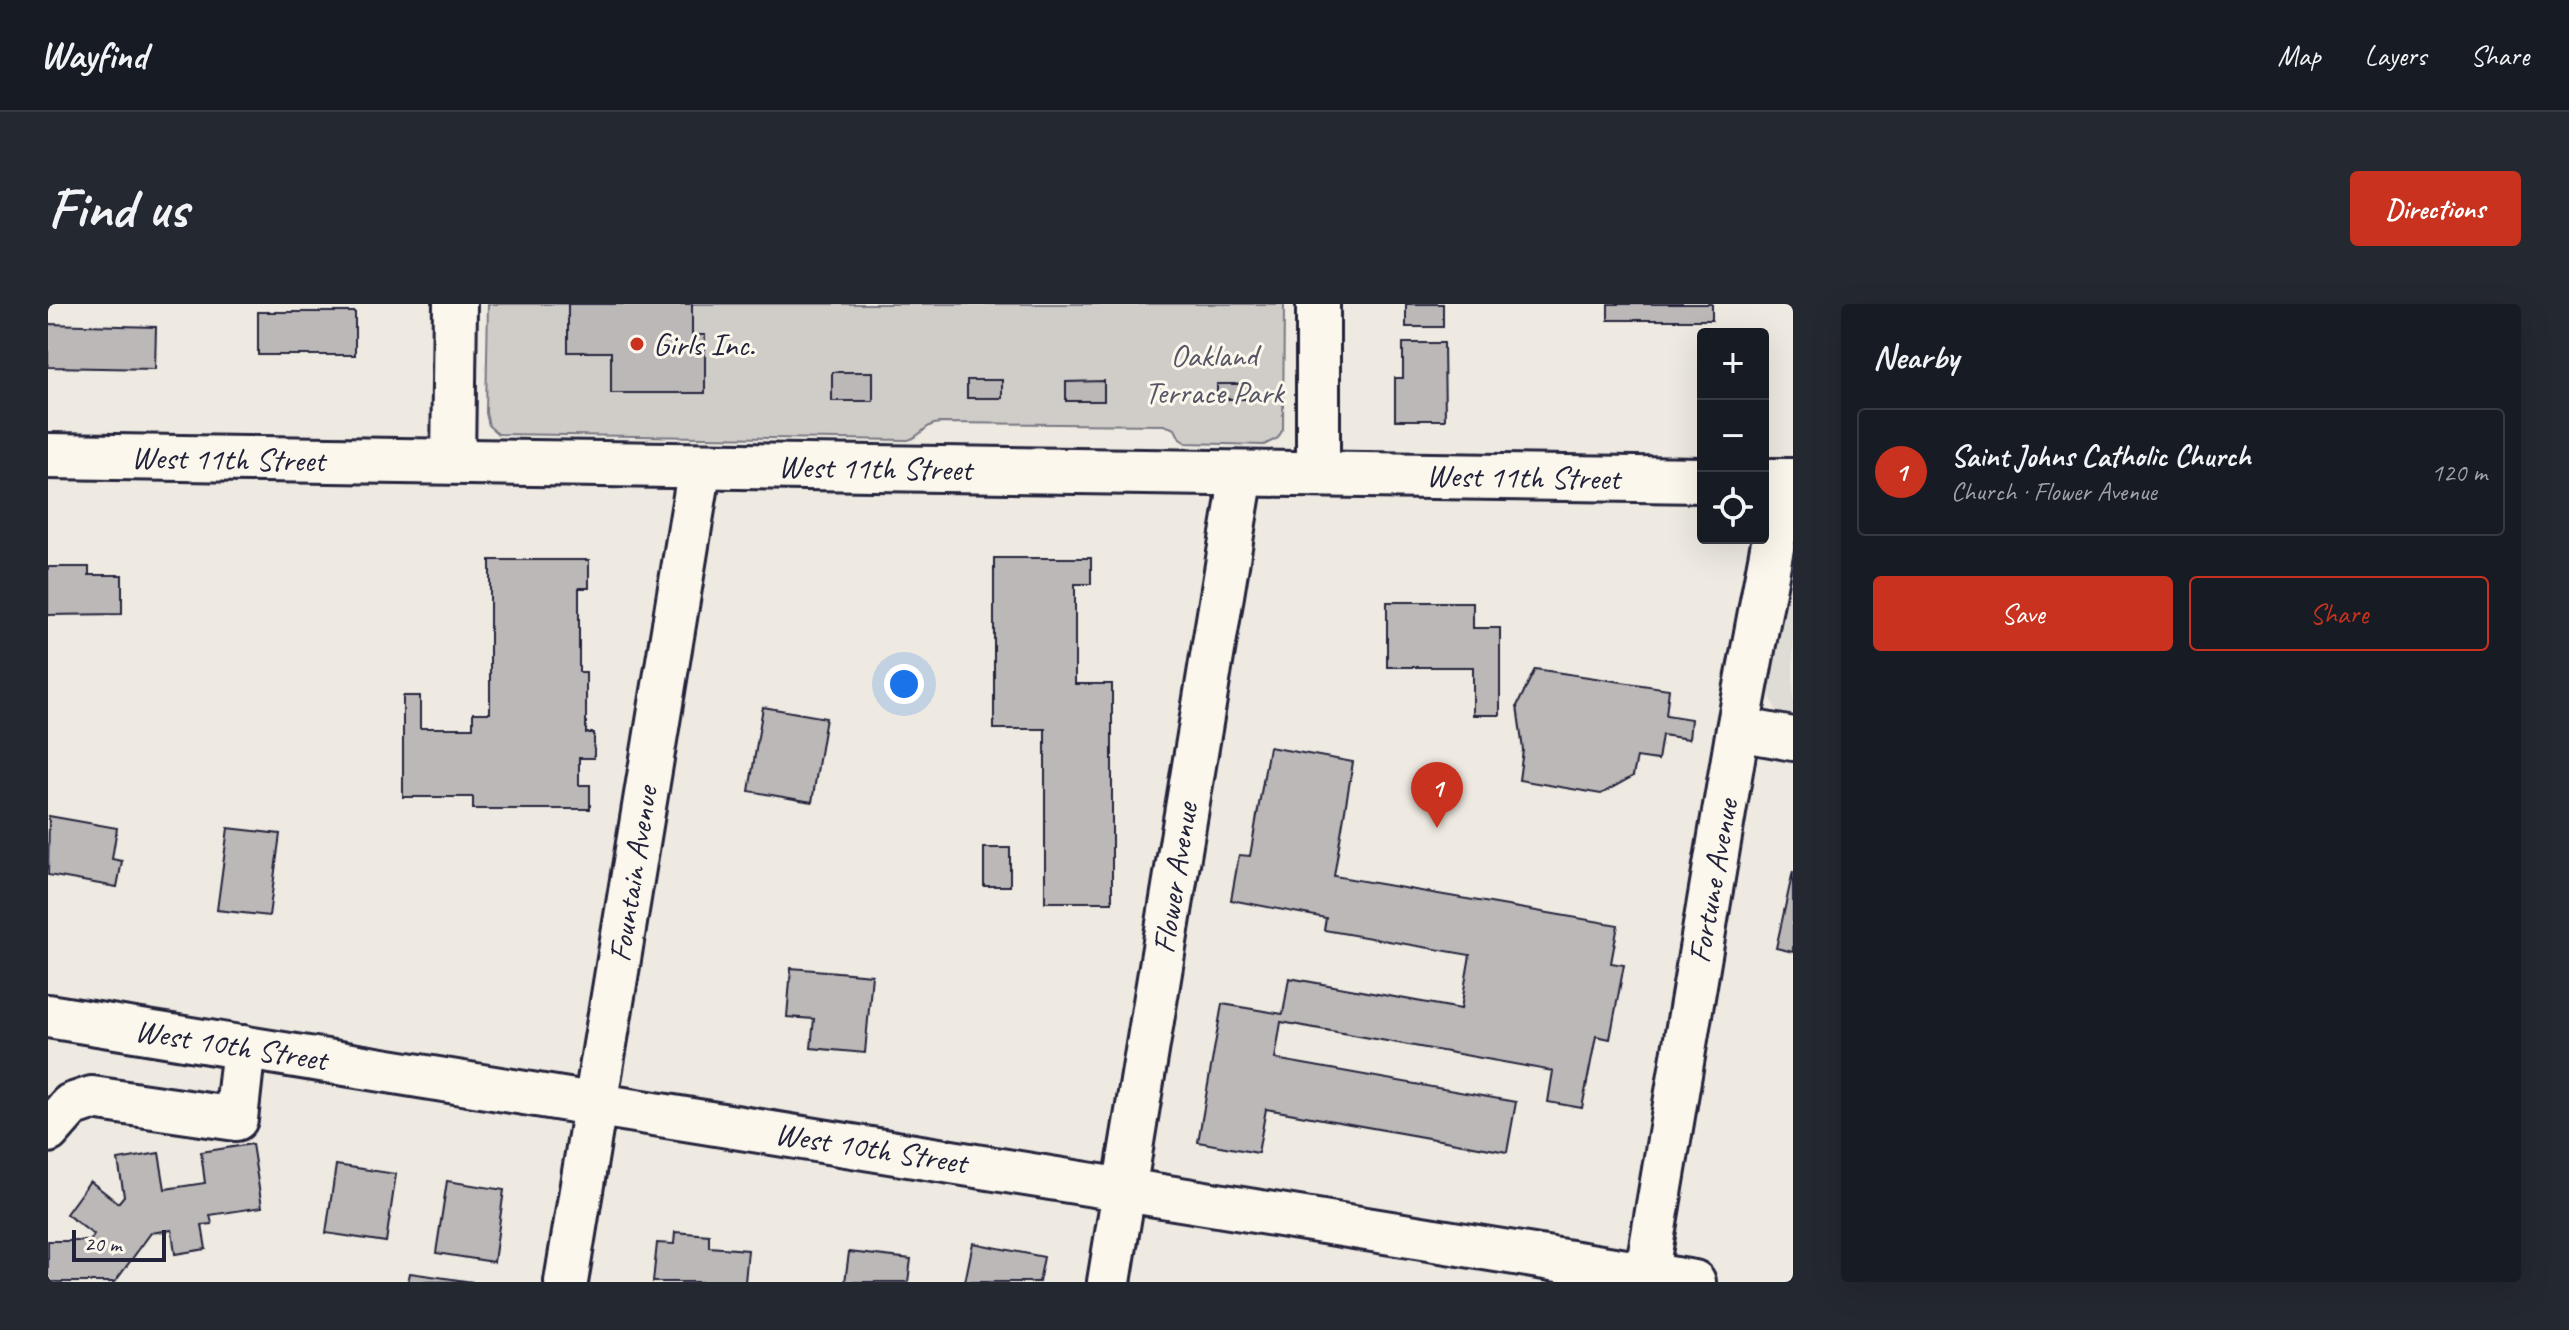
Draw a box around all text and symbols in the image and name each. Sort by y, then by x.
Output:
text: Wayfind [40,32,147,79]
text: Map [2278,38,2321,73]
text: Layers [2365,38,2426,73]
text: Share [2470,38,2529,73]
button: Directions [2350,171,2521,246]
text: Find us [48,173,188,244]
place label: Girls Inc. [653,324,756,365]
map controls [1697,328,1769,544]
button: + [1697,328,1769,400]
marker: Girls Inc. [628,335,646,353]
park label: Oakland Terrace Park [1145,335,1286,413]
text: Nearby [1873,335,1959,378]
button: − [1697,400,1769,472]
street label: West 11th Street [131,437,329,481]
text: Saint Johns Catholic Church [1951,437,2251,475]
street label: West 11th Street [778,446,976,490]
street label: West 11th Street [1426,455,1624,499]
text: 1 [1895,456,1907,489]
text: 120 m [2431,456,2487,489]
button: locate [1697,472,1769,544]
text: Church · Flower Avenue [1951,475,2157,508]
button: Save [1873,576,2173,651]
button: Share [2189,576,2489,651]
your location [884,664,924,704]
pin: 1 [1411,762,1463,828]
street label: Fountain Avenue [599,781,667,965]
street label: Fortune Avenue [1678,794,1748,966]
street label: Flower Avenue [1143,797,1208,956]
street label: West 10th Street [132,1010,333,1081]
street label: West 10th Street [772,1113,973,1184]
scale bar [72,1226,166,1262]
text: 20 m [84,1230,121,1258]

